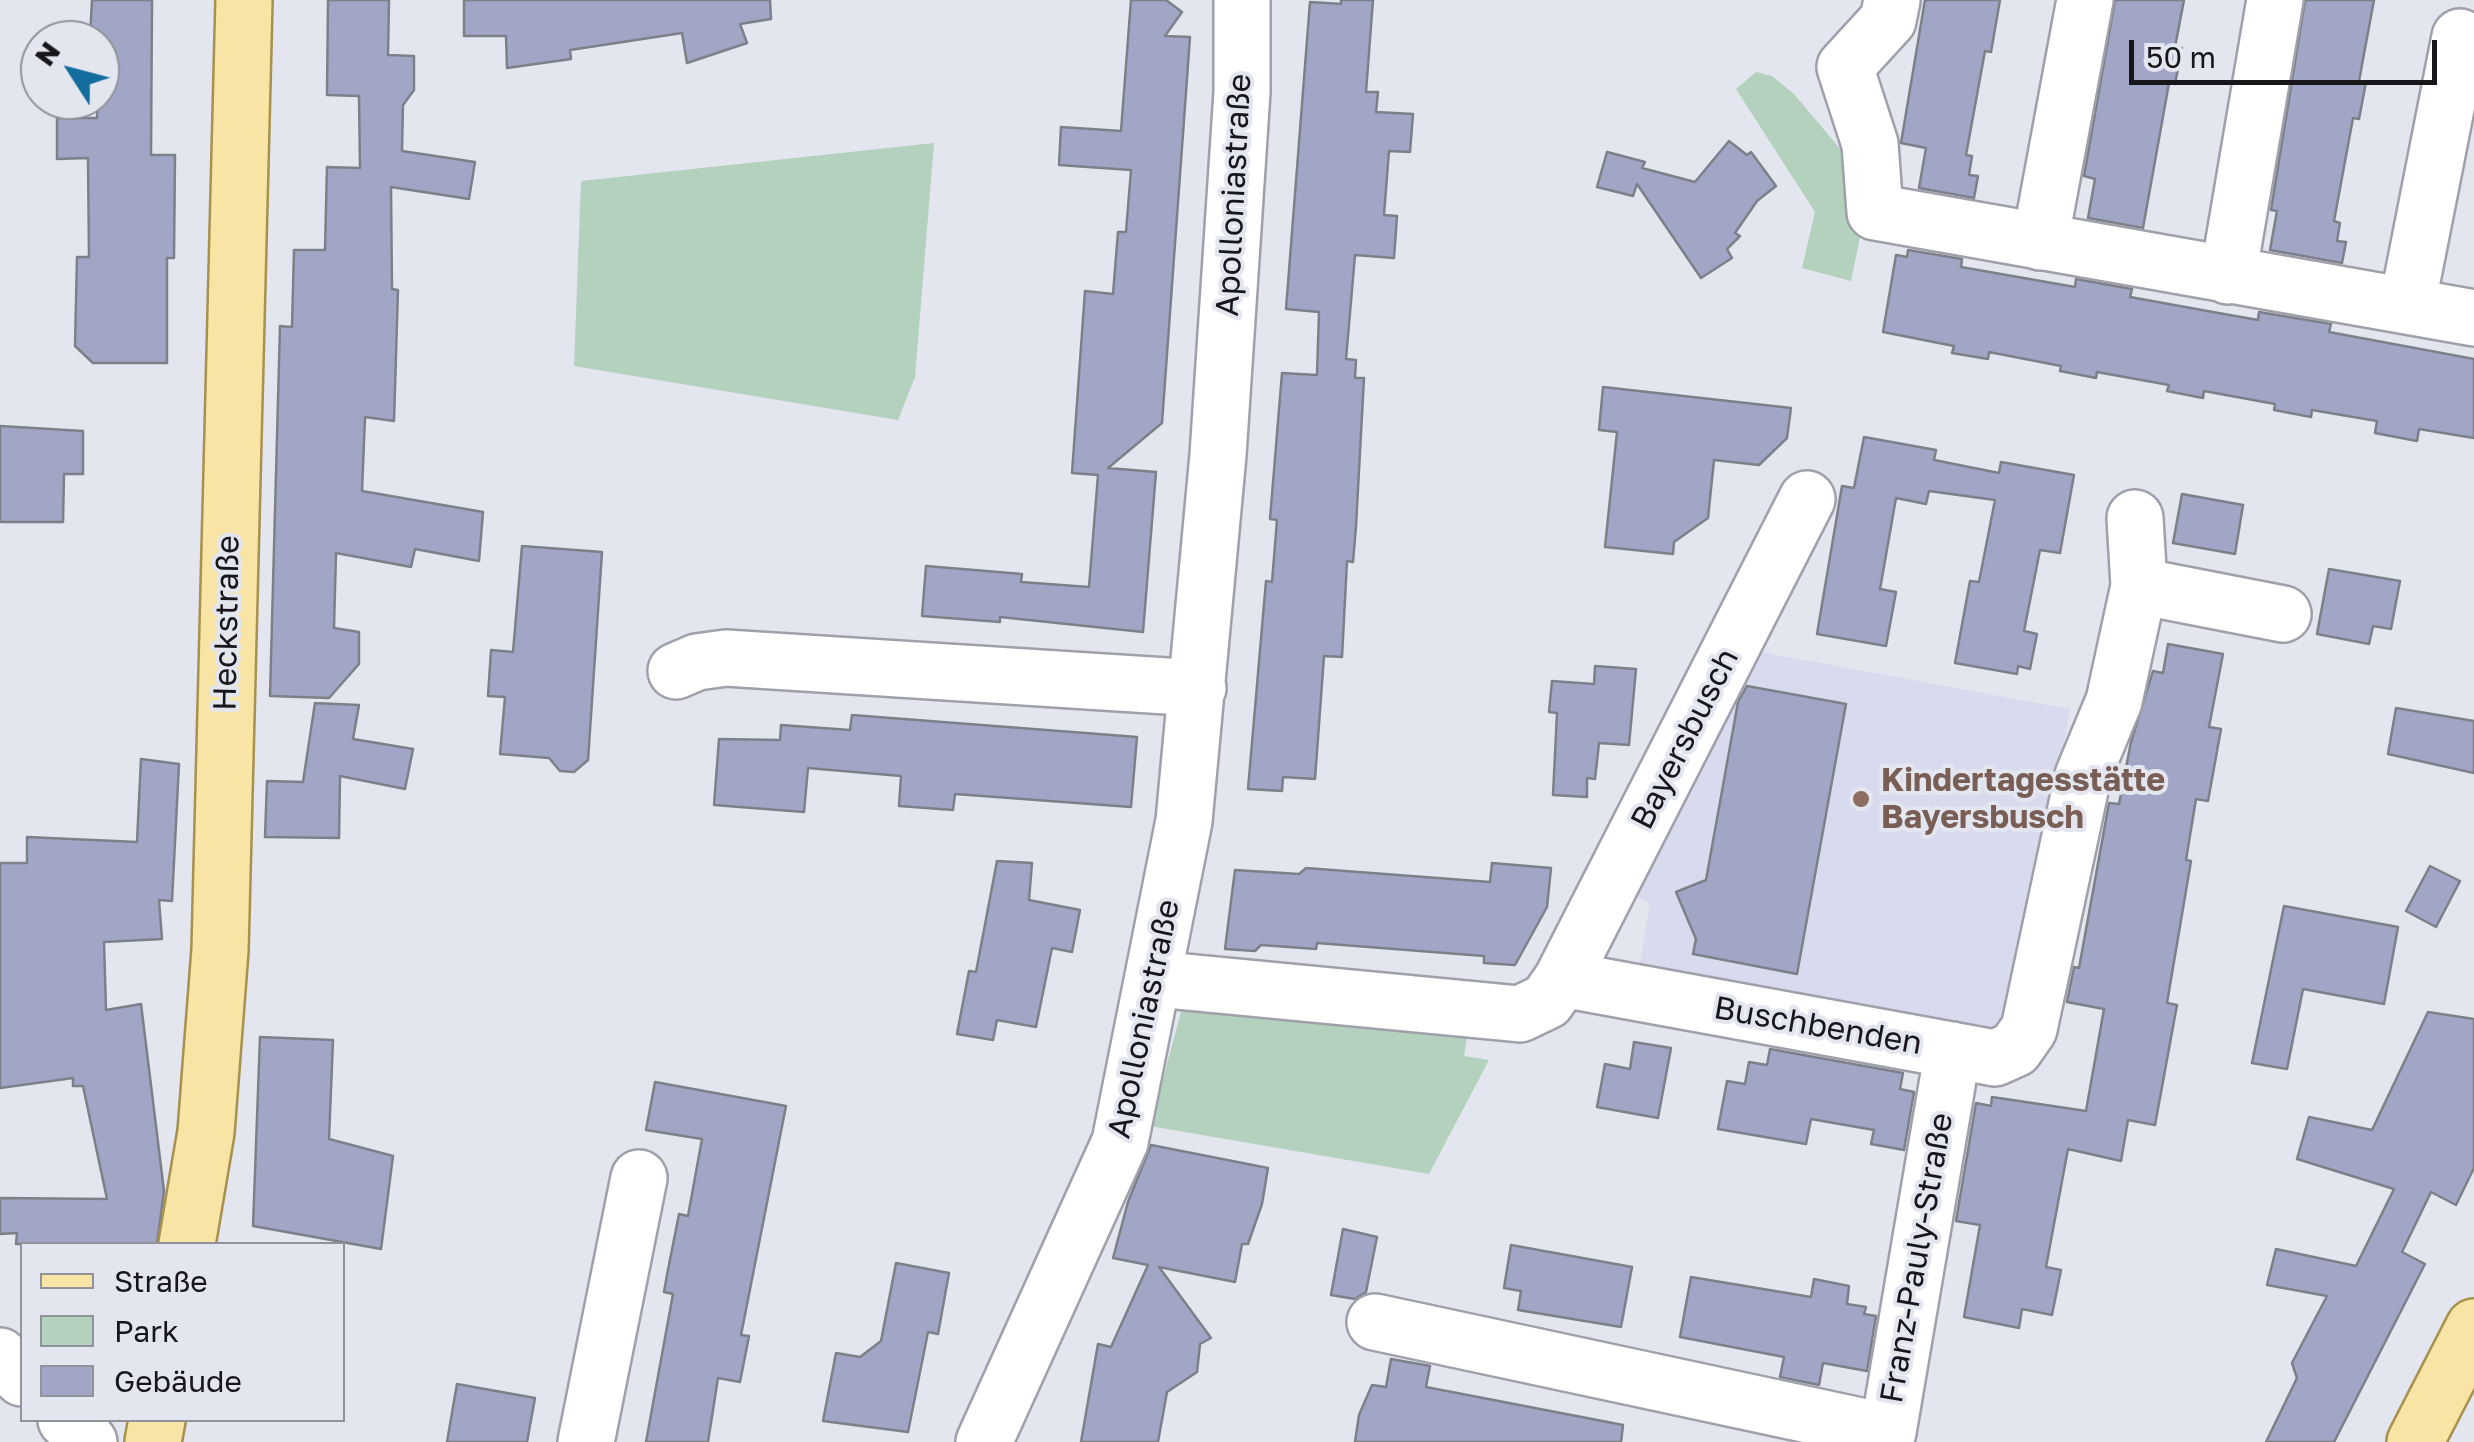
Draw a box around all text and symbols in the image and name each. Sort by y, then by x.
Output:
north arrow [20,20,120,120]
scale bar [2134,20,2442,82]
text: N [27,35,67,72]
text: 50 m [2146,39,2216,75]
street label: Apolloniastraße [1208,73,1260,317]
street label: Heckstraße [206,535,248,711]
street label: Bayersbusch [1623,642,1747,836]
place label: Kindertagesstätte Bayersbusch [1881,762,2165,837]
marker: Kindertagesstätte Bayersbusch [1850,788,1872,810]
street label: Apolloniastraße [1100,896,1188,1142]
street label: Buschbenden [1711,989,1925,1063]
street label: Franz-Pauly-Straße [1873,1110,1961,1406]
legend [20,1242,345,1422]
text: Straße [114,1263,208,1299]
text: Park [114,1313,179,1349]
text: Gebäude [114,1363,242,1399]

